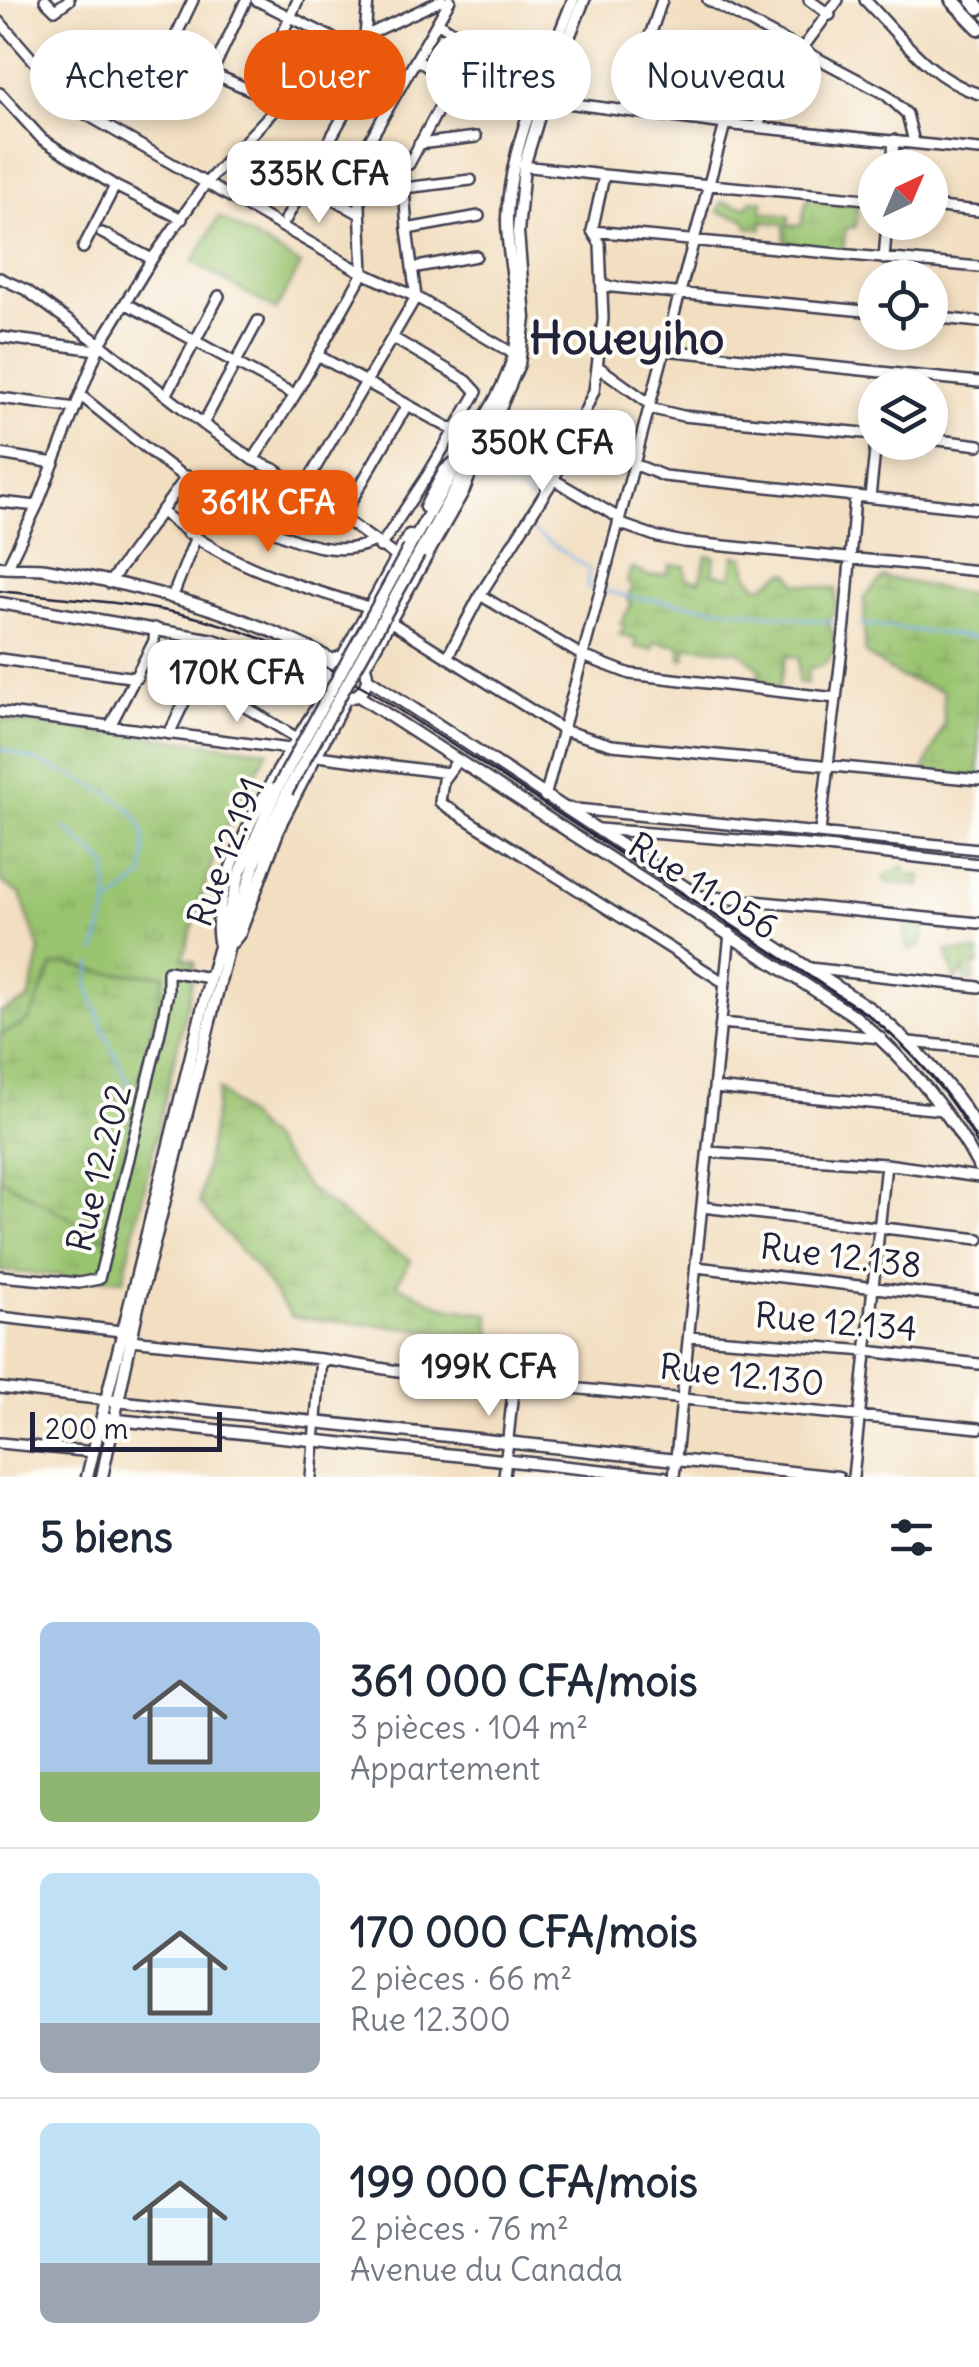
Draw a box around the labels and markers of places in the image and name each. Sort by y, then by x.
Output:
pin: 335K CFA [216,141,422,226]
pin: 350K CFA [439,410,645,495]
pin: 361K CFA [165,470,371,555]
pin: 170K CFA [134,640,340,725]
pin: 199K CFA [386,1334,592,1419]

